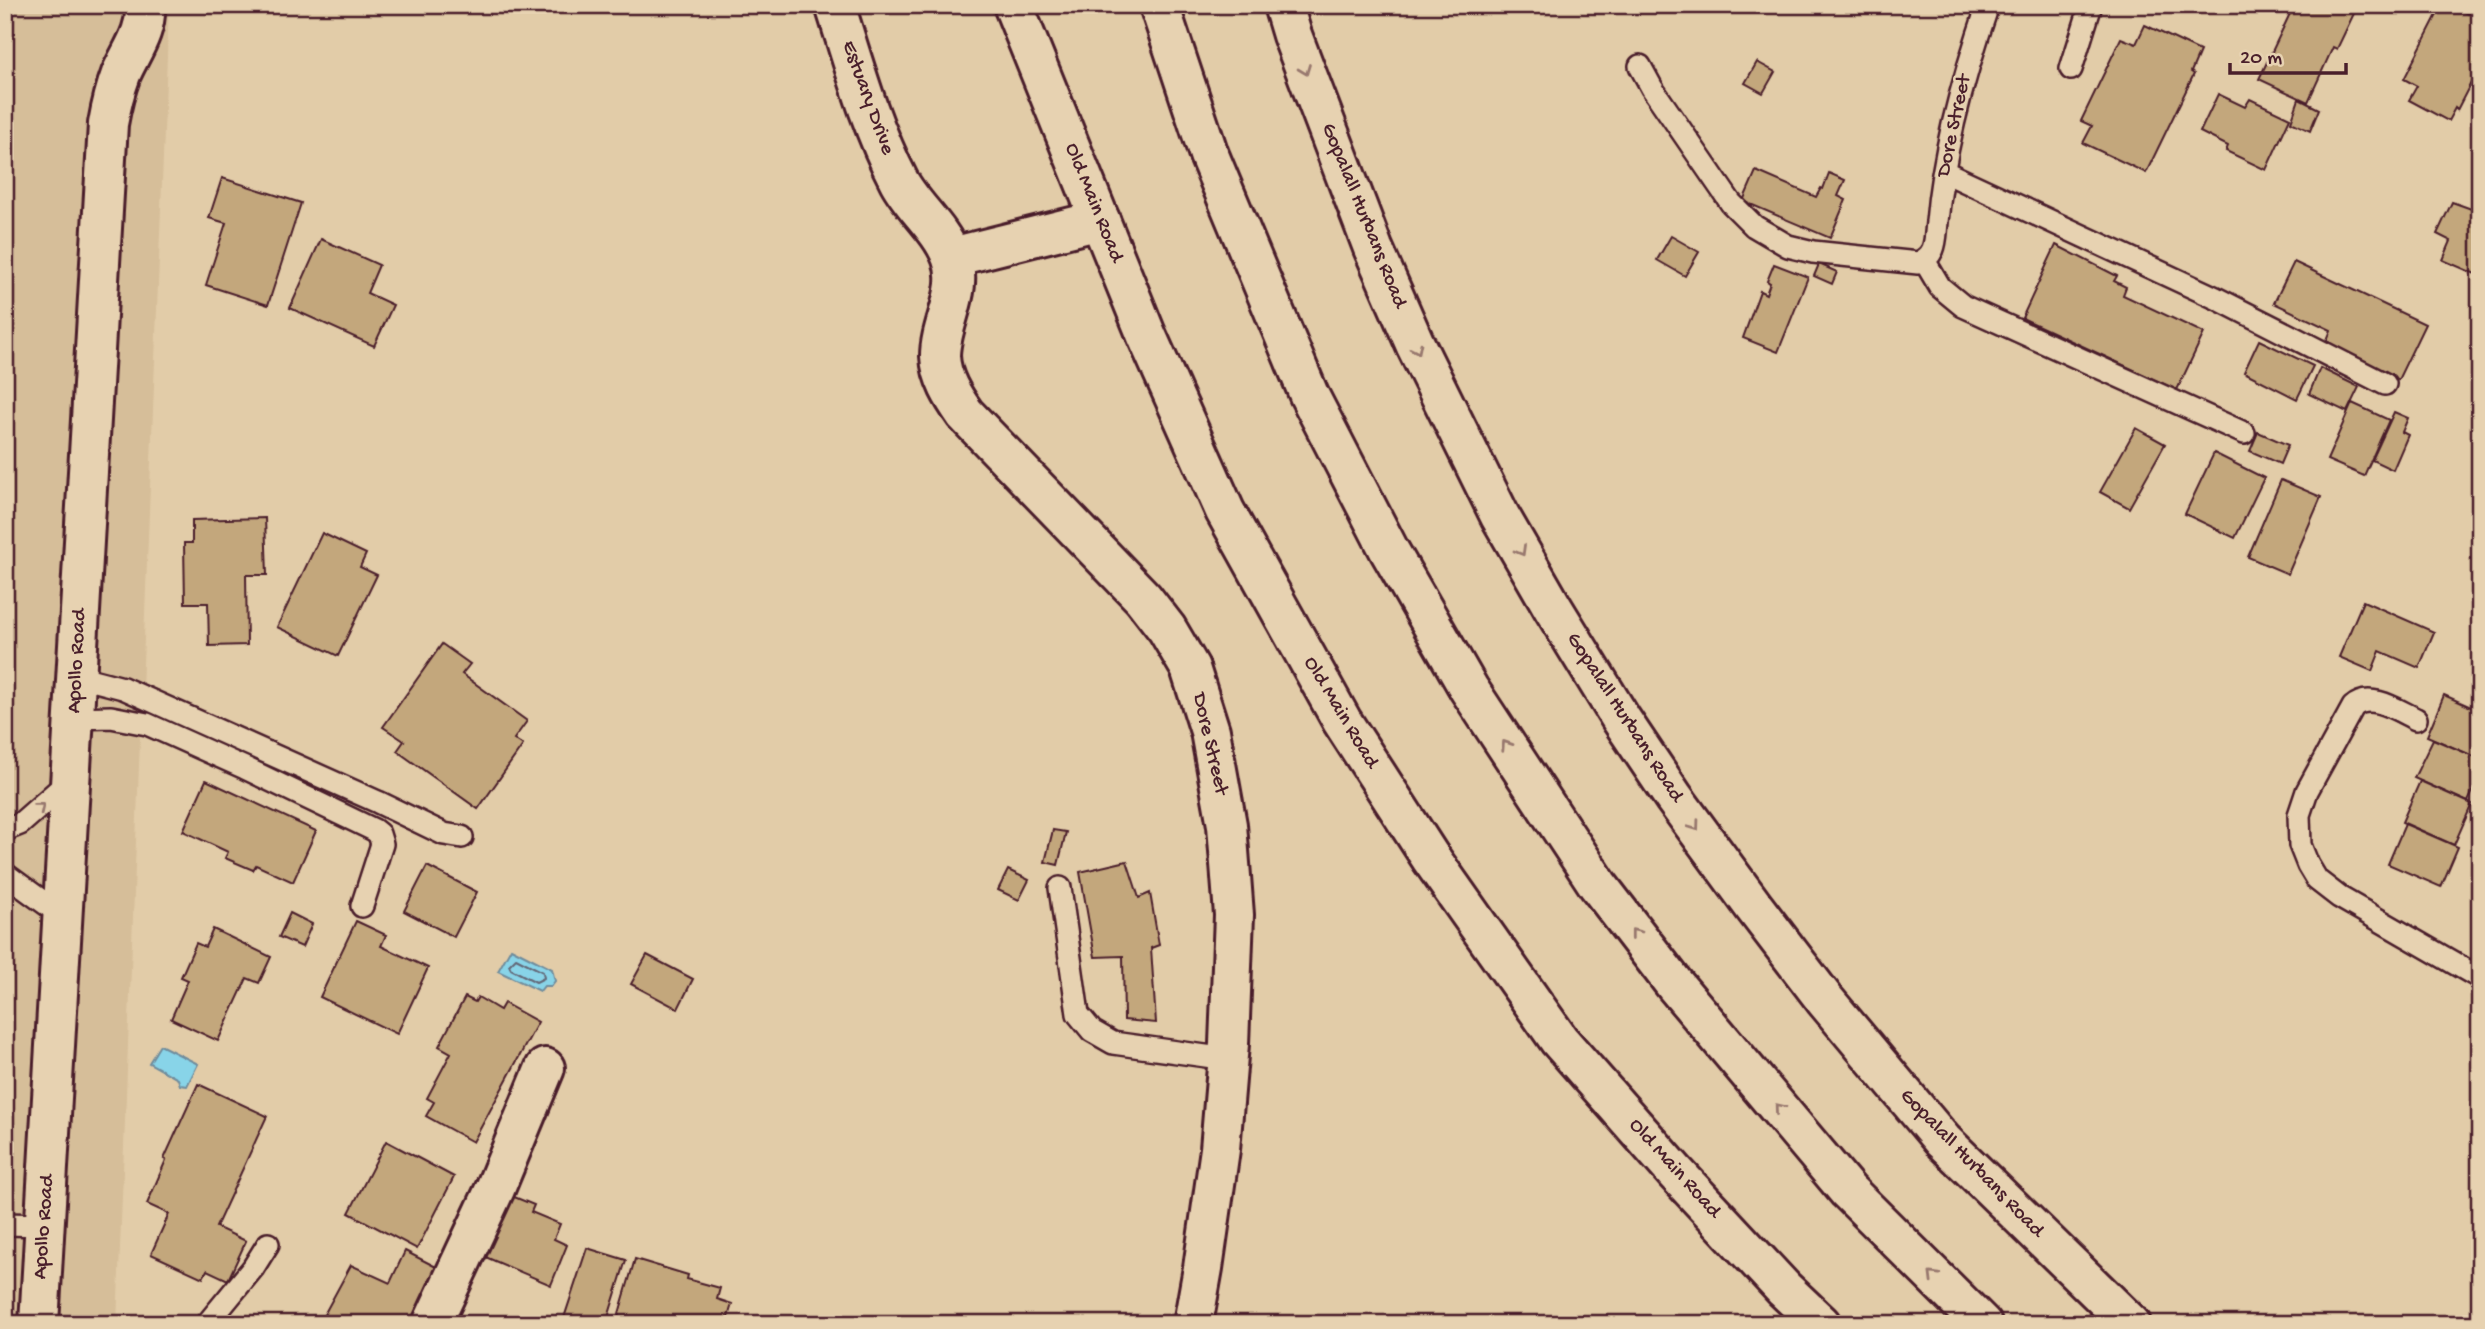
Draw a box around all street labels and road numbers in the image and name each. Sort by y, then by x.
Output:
street label: Estuary Drive [835,38,900,159]
street label: Dore Street [1932,70,1979,181]
street label: Gopalall Hurbans Road [1314,120,1412,314]
street label: Old Main Road [1058,140,1129,268]
street label: Apollo Road [63,606,93,714]
street label: Gopalall Hurbans Road [1560,628,1689,809]
street label: Old Main Road [1297,652,1384,775]
street label: Dore Street [1185,689,1233,800]
street label: Gopalall Hurbans Road [1894,1084,2050,1245]
street label: Old Main Road [1623,1114,1727,1225]
street label: Apollo Road [29,1172,61,1280]

